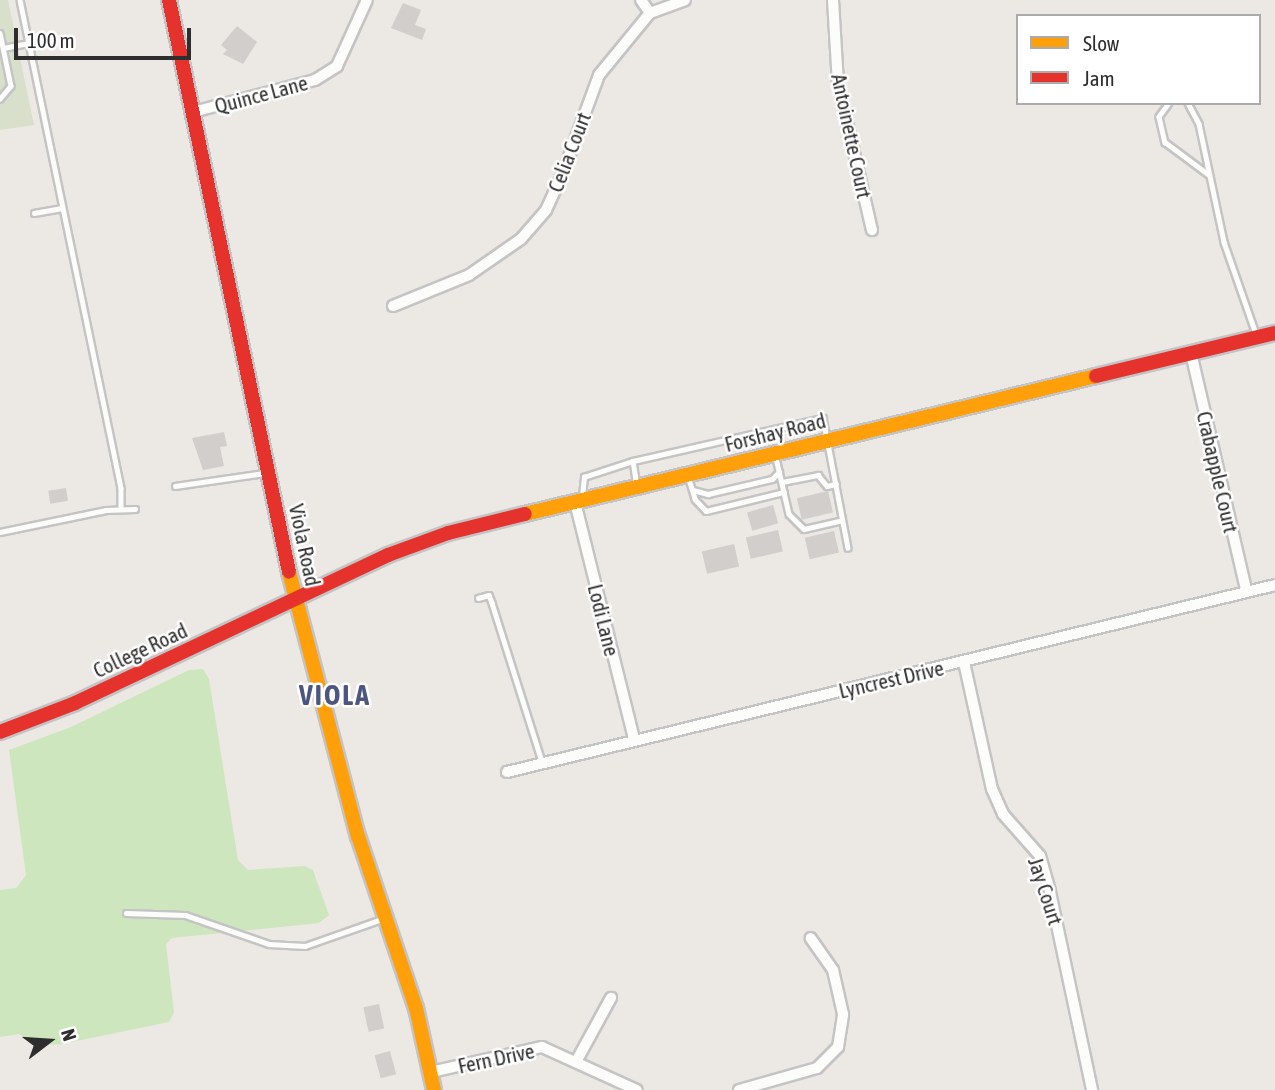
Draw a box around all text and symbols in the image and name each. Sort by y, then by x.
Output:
scale bar [18,14,194,58]
legend [1016,14,1261,105]
text: 100 m [27,28,75,52]
text: Slow [1083,31,1119,55]
text: Jam [1083,66,1115,90]
street label: Quince Lane [212,70,310,118]
street label: Antoinette Court [827,72,877,200]
street label: Celia Court [542,108,596,196]
street label: Forshay Road [722,407,828,457]
street label: Crabapple Court [1192,409,1244,535]
street label: Viola Road [284,502,326,588]
street label: Lodi Lane [583,581,625,659]
street label: College Road [89,617,191,683]
street label: Lyncrest Drive [836,655,946,703]
district label: VIOLA [300,678,370,712]
street label: Jay Court [1023,854,1069,928]
north arrow [14,1006,84,1076]
text: N [57,1026,81,1043]
street label: Fern Drive [455,1038,537,1078]

